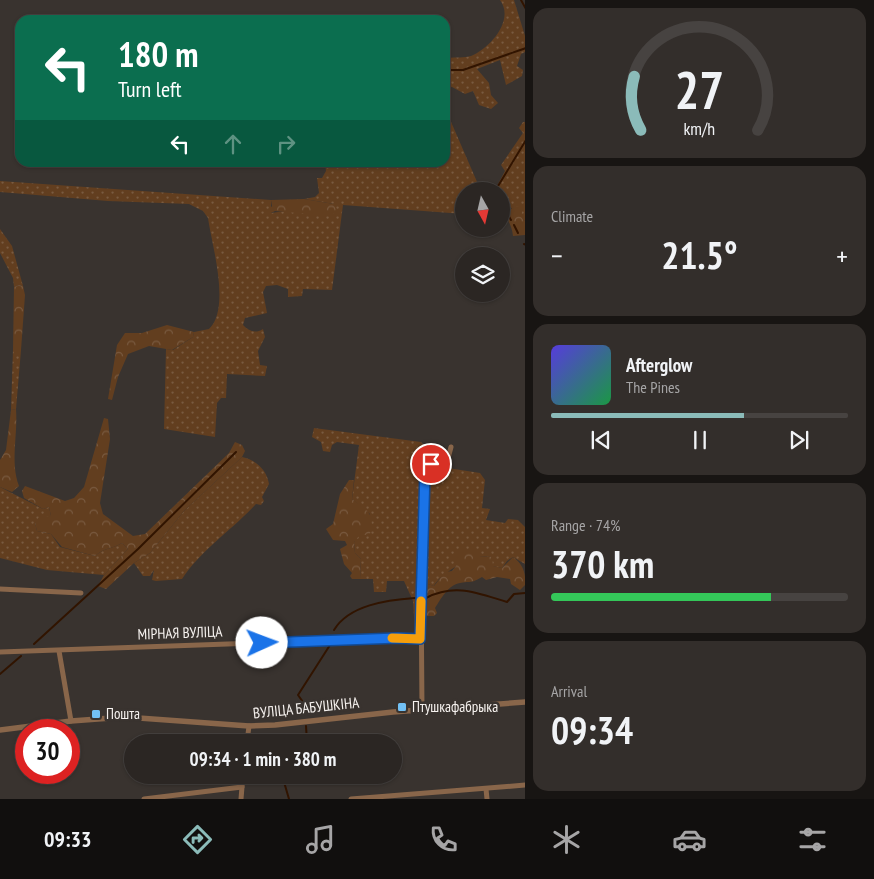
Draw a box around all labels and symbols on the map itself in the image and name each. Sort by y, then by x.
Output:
north arrow [455,182,510,238]
pin [410,443,452,485]
position arrow [235,616,287,668]
street label: МІРНАЯ ВУЛІЦА [137,621,224,643]
street label: ВУЛІЦА БАБУШКІНА [252,692,361,723]
place label: Птушкафабрыка [412,697,498,716]
marker: Птушкафабрыка [396,701,408,713]
place label: Пошта [106,704,140,723]
marker: Пошта [90,708,102,720]
speed limit sign: 30 [15,719,80,784]

